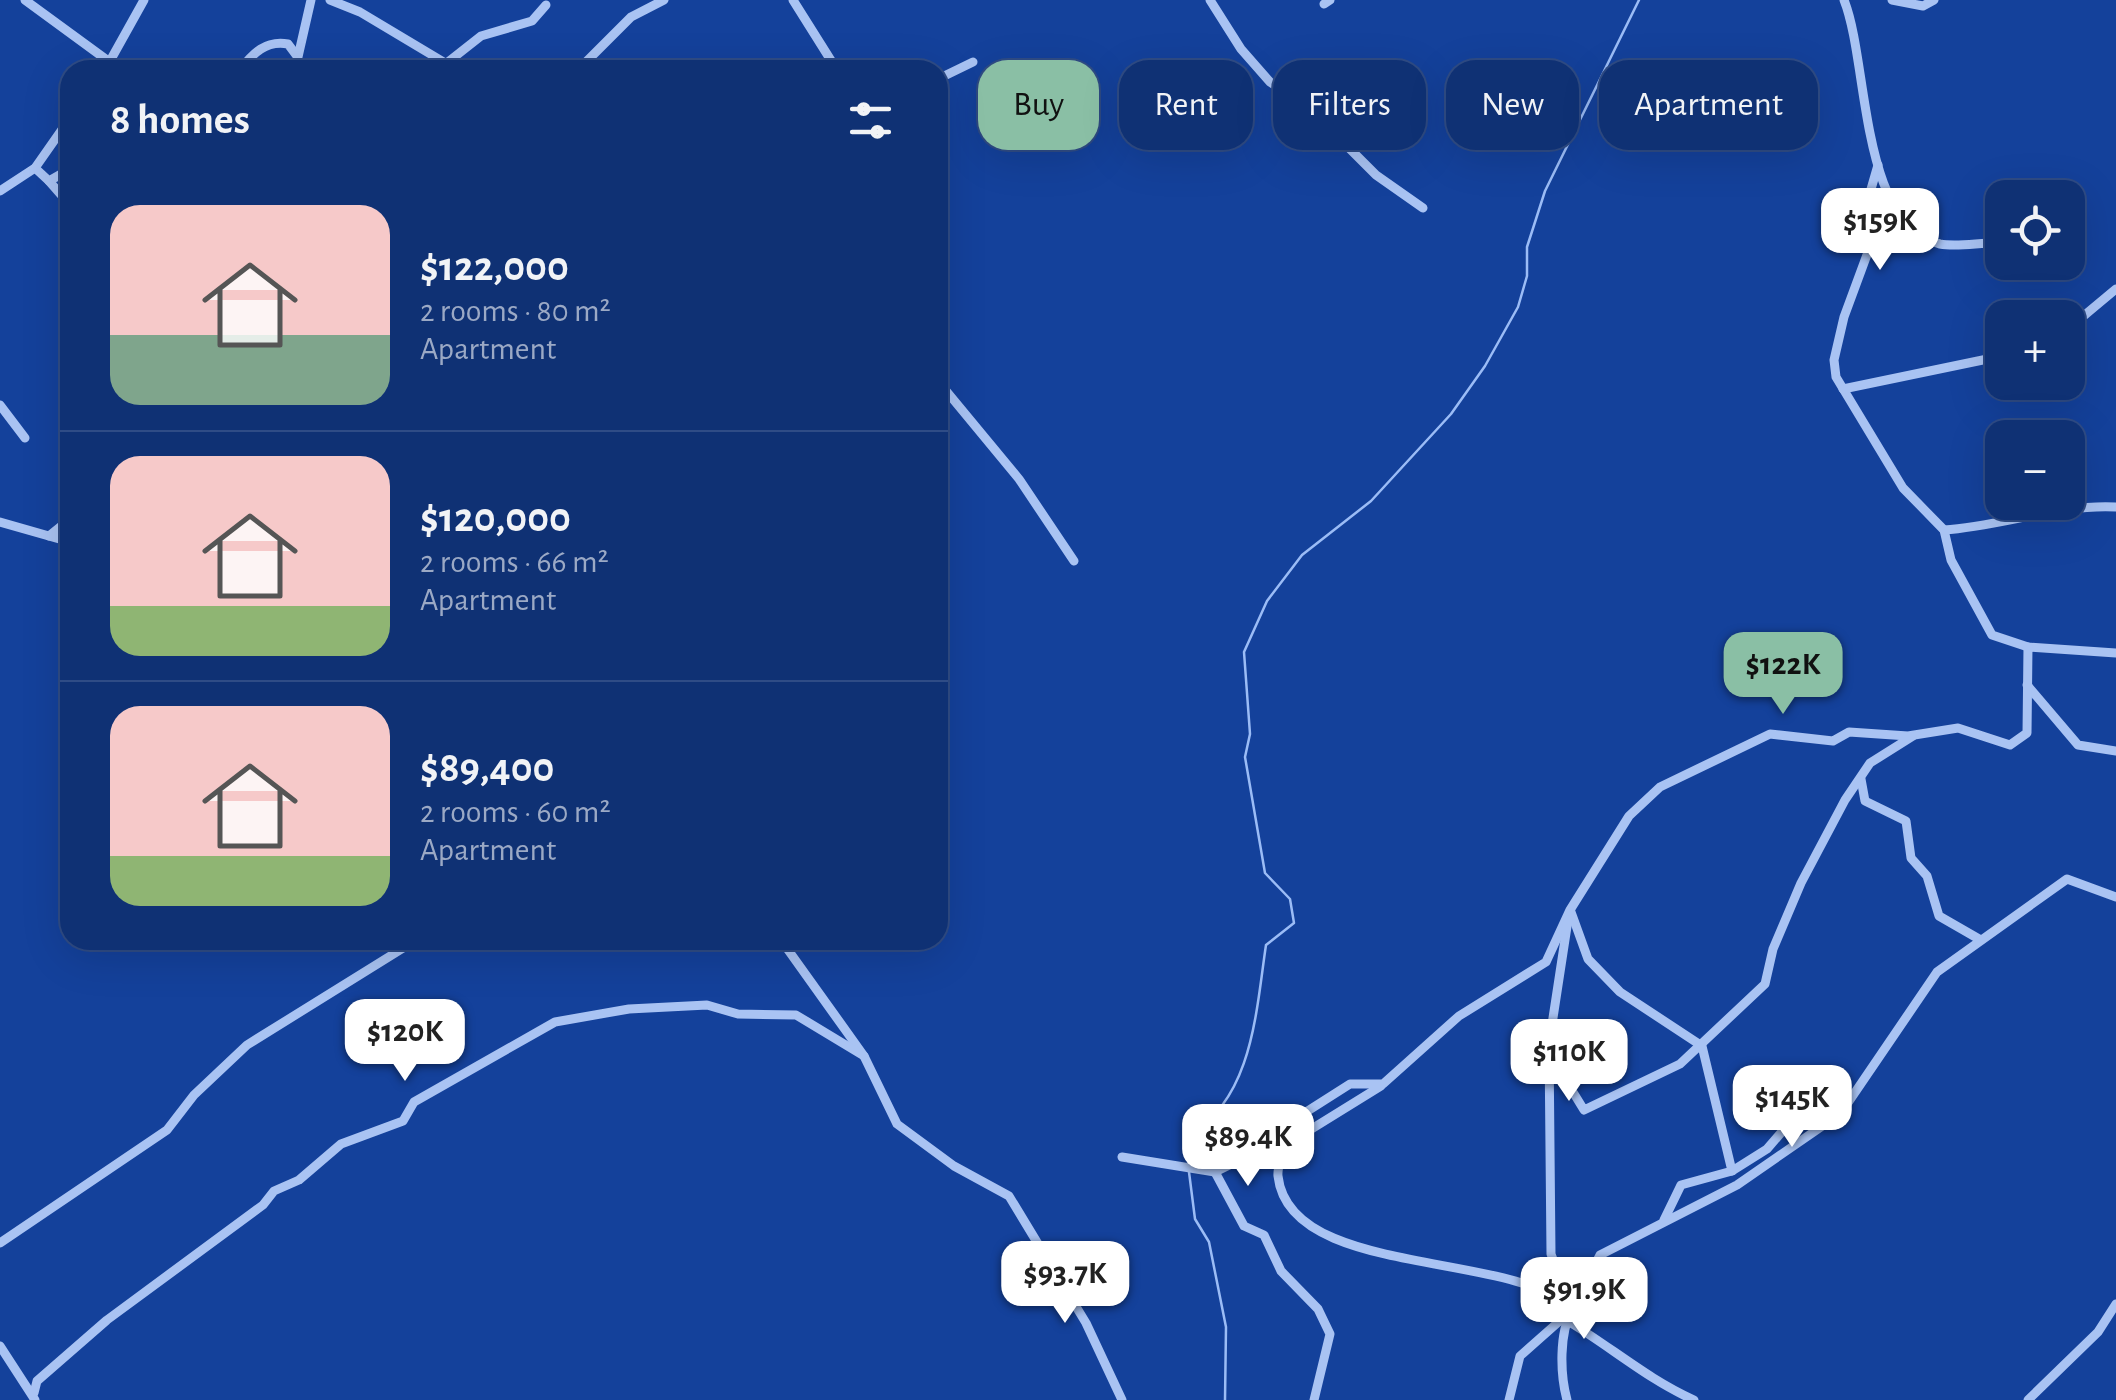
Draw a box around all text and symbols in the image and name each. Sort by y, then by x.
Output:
chip: Buy [978,60,1099,150]
chip: Rent [1119,60,1253,150]
chip: Filters [1273,60,1426,150]
chip: New [1446,60,1579,150]
chip: Apartment [1599,60,1818,150]
icon: filters [843,93,898,148]
text: 8 homes [110,99,250,141]
map controls [1985,180,2085,520]
button: locate [1985,180,2085,280]
pin: $159K [1810,188,1950,273]
text: $159K [1843,204,1917,236]
icon: home [190,245,310,365]
text: $122,000 [420,246,569,288]
text: 2 rooms · 80 m² [420,295,611,327]
button: + [1985,300,2085,400]
text: Apartment [420,333,556,365]
button: − [1985,420,2085,520]
icon: home [190,496,310,616]
text: $120,000 [420,497,571,539]
text: 2 rooms · 66 m² [420,546,609,578]
text: Apartment [420,584,556,616]
pin: $122K [1713,632,1853,717]
text: $122K [1746,648,1820,680]
icon: home [190,746,310,866]
text: $89,400 [420,747,554,789]
text: 2 rooms · 60 m² [420,796,611,828]
text: Apartment [420,834,556,866]
pin: $120K [335,999,475,1084]
text: $120K [367,1015,443,1047]
pin: $110K [1499,1019,1639,1104]
text: $110K [1533,1035,1605,1067]
pin: $145K [1722,1065,1862,1150]
text: $145K [1755,1081,1829,1113]
pin: $89.4K [1167,1104,1329,1189]
text: $89.4K [1204,1120,1292,1152]
pin: $93.7K [984,1241,1146,1326]
text: $93.7K [1023,1257,1107,1289]
pin: $91.9K [1503,1257,1665,1342]
text: $91.9K [1543,1273,1625,1305]

